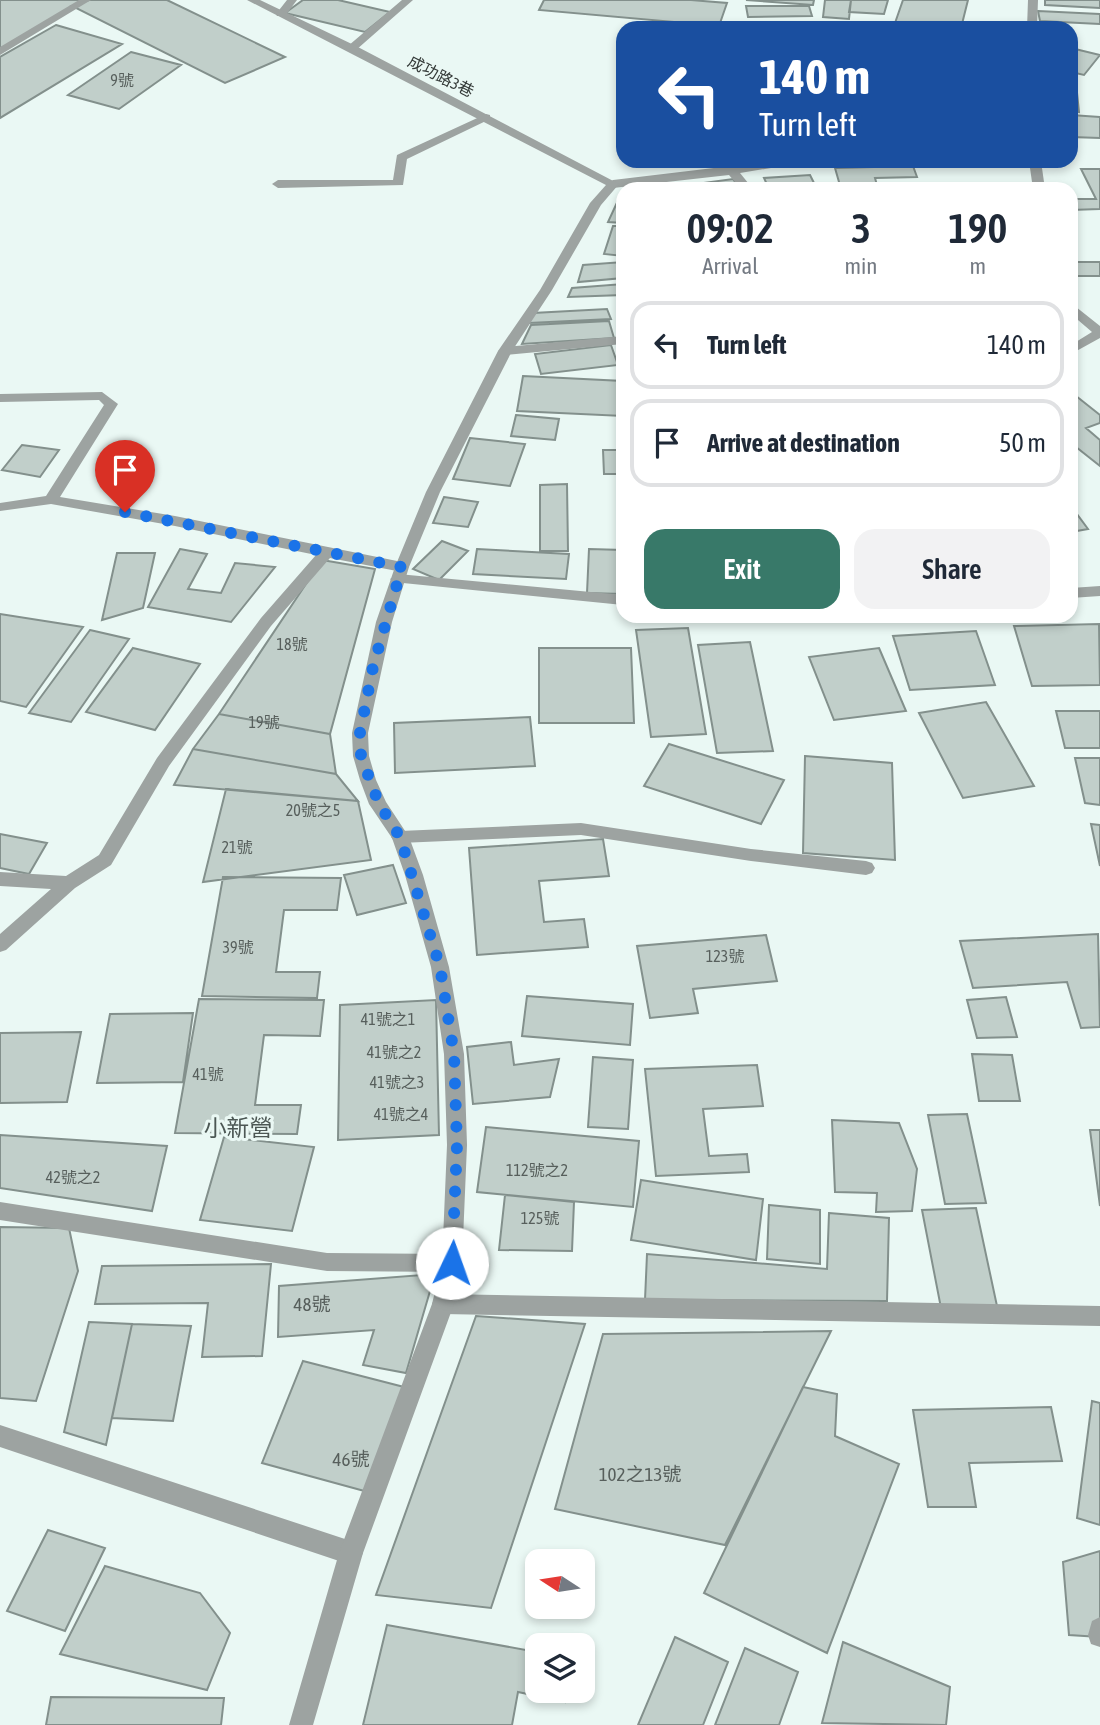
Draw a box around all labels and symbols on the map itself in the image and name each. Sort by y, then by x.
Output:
street label: 成功路3巷 [405,52,477,100]
house number: 9號 [110,71,134,89]
pin [95,440,155,512]
house number: 18號 [276,635,308,653]
house number: 19號 [248,713,280,731]
house number: 20號之5 [286,801,340,819]
house number: 21號 [221,838,253,856]
house number: 39號 [222,938,254,956]
house number: 123號 [706,947,744,965]
house number: 41號之1 [361,1010,415,1028]
house number: 41號之2 [367,1043,421,1061]
house number: 41號 [192,1065,224,1083]
house number: 41號之3 [370,1073,424,1091]
house number: 41號之4 [374,1105,428,1123]
district label: 小新營 [204,1115,273,1141]
house number: 112號之2 [506,1161,568,1179]
house number: 42號之2 [46,1168,100,1186]
house number: 125號 [521,1209,559,1227]
position arrow [415,1226,489,1300]
house number: 48號 [294,1293,330,1315]
house number: 46號 [333,1448,369,1470]
house number: 102之13號 [599,1463,681,1485]
north arrow [525,1549,595,1619]

